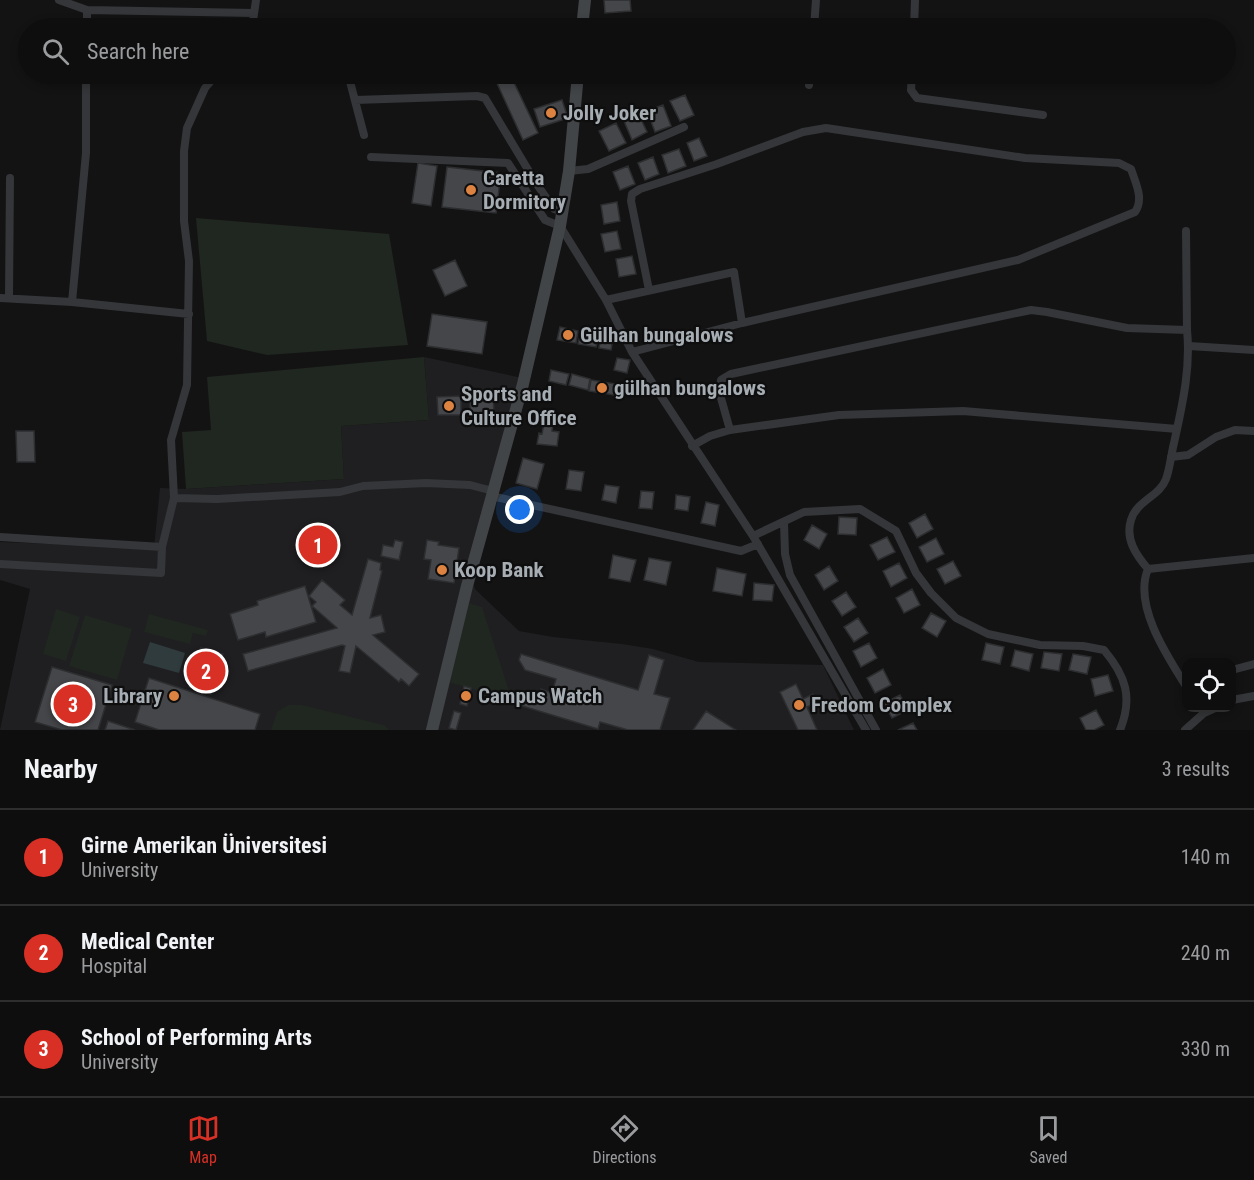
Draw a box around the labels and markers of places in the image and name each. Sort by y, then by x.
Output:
place label: Jolly Joker [563,101,656,125]
marker: Jolly Joker [544,106,558,120]
place label: Caretta Dormitory [483,166,567,214]
marker: Caretta Dormitory [464,183,478,197]
place label: Gülhan bungalows [580,323,733,347]
marker: Gülhan bungalows [561,328,575,342]
place label: gülhan bungalows [614,376,766,400]
marker: gülhan bungalows [595,381,609,395]
place label: Sports and Culture Office [461,382,577,430]
marker: Sports and Culture Office [442,399,456,413]
pin: 1 [298,522,338,568]
place label: Koop Bank [454,558,544,582]
marker: Koop Bank [435,563,449,577]
pin: 2 [186,648,226,694]
pin: 3 [54,682,92,726]
place label: Library [103,684,163,708]
place label: Campus Watch [478,684,602,708]
marker: Library [167,689,181,703]
marker: Campus Watch [459,689,473,703]
place label: Fredom Complex [811,693,953,717]
marker: Fredom Complex [792,698,806,712]

